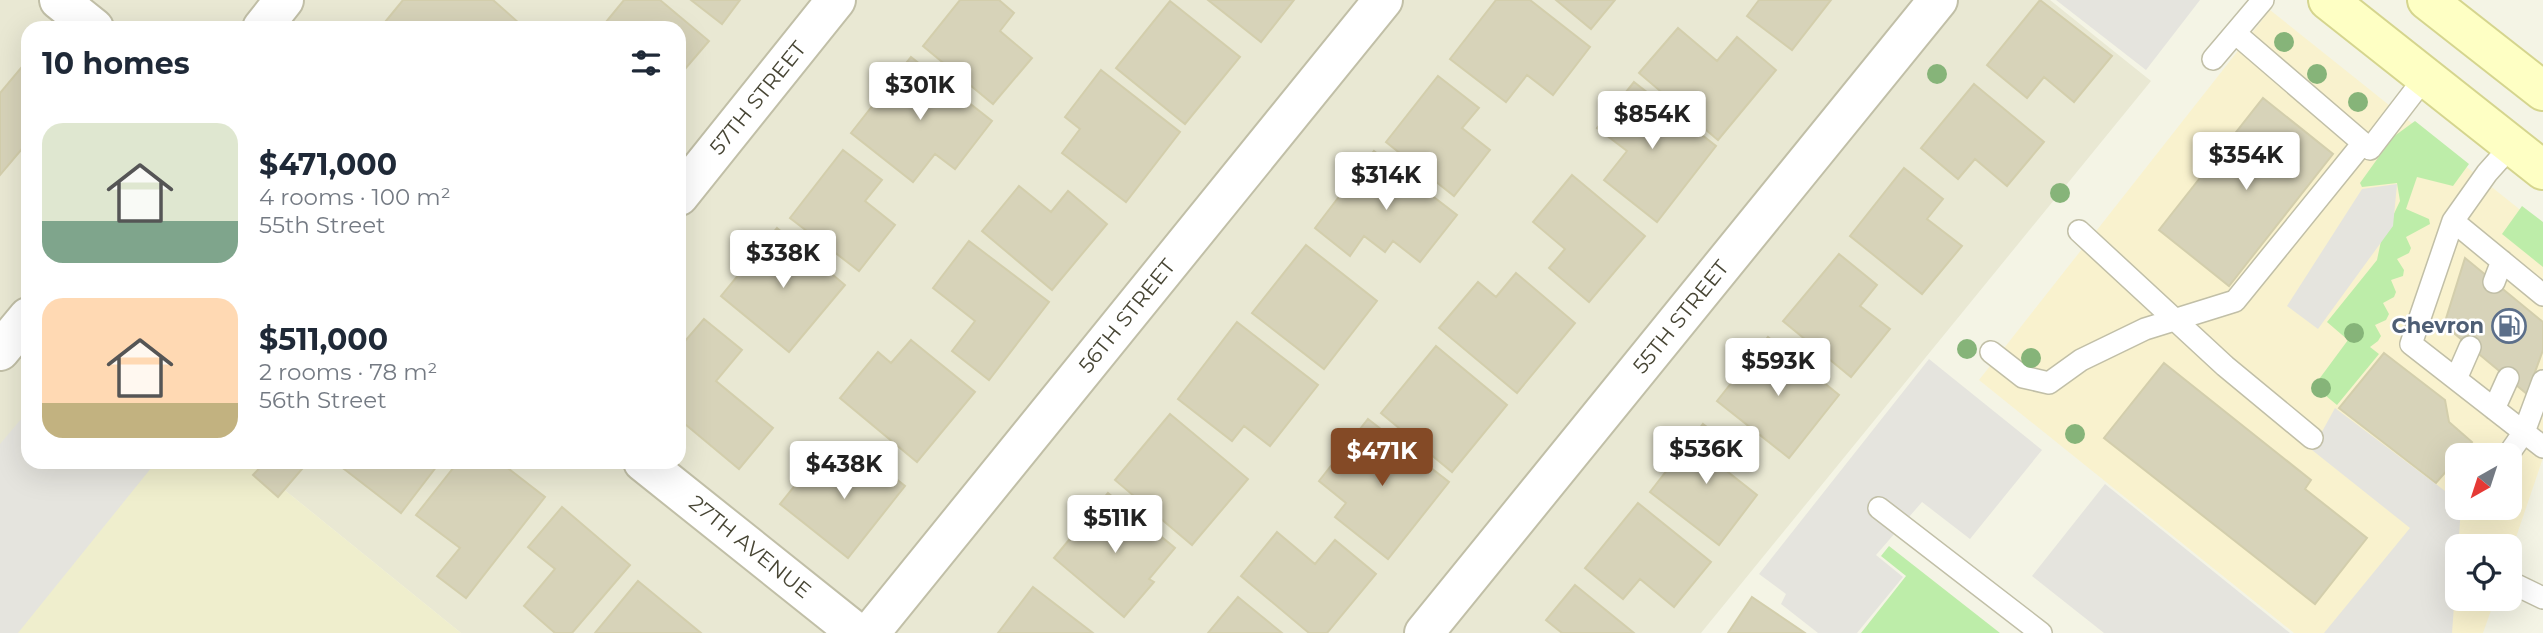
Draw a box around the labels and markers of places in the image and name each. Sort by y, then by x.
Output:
pin: $301K [871,62,969,122]
pin: $854K [1603,92,1701,151]
pin: $354K [2197,132,2295,192]
pin: $314K [1337,152,1435,212]
pin: $338K [734,230,832,290]
fuel station icon: Chevron [2490,307,2528,345]
place label: Chevron [2391,313,2484,338]
pin: $593K [1729,338,1827,398]
pin: $536K [1657,426,1755,486]
pin: $471K [1333,428,1431,488]
pin: $438K [795,442,893,501]
pin: $511K [1066,496,1164,555]

